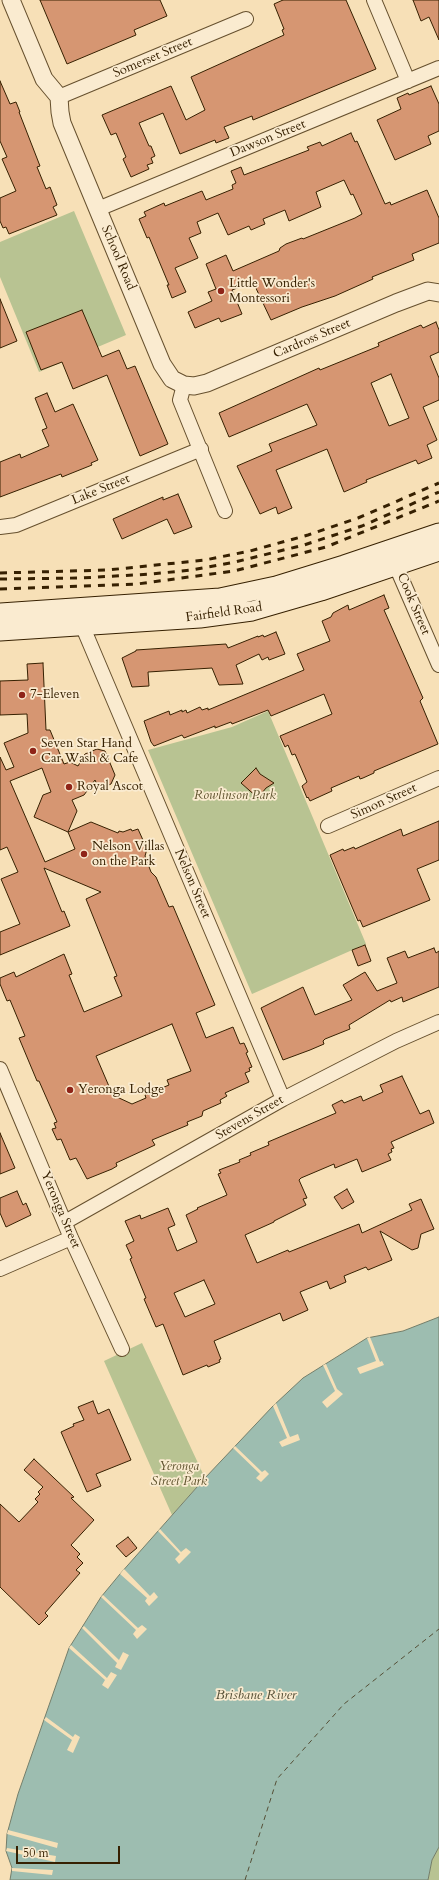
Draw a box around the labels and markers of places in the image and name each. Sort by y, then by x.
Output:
place label: Little Wonder's Montessori [229,276,315,307]
marker: Little Wonder's Montessori [216,286,226,296]
place label: 7-Eleven [30,687,80,703]
marker: 7-Eleven [17,690,27,700]
place label: Seven Star Hand Car Wash & Cafe [41,736,138,767]
marker: Seven Star Hand Car Wash & Cafe [28,746,38,756]
place label: Royal Ascot [77,779,143,795]
marker: Royal Ascot [64,782,74,792]
place label: Nelson Villas on the Park [92,839,164,870]
marker: Nelson Villas on the Park [79,849,89,859]
place label: Yeronga Lodge [78,1082,164,1098]
marker: Yeronga Lodge [65,1085,75,1095]

